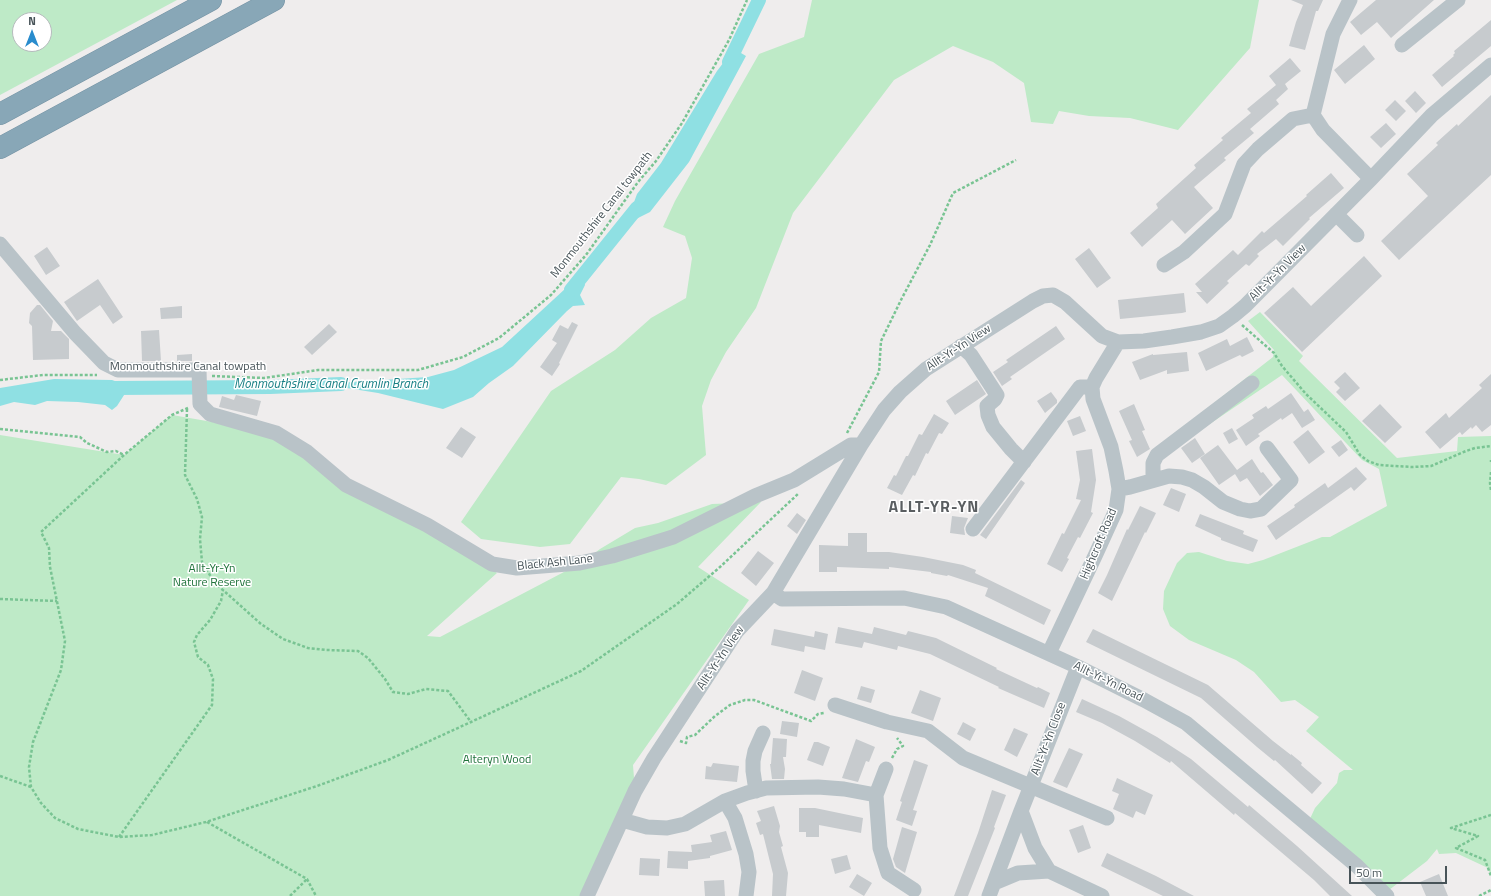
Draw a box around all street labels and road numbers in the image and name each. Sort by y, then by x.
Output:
street label: Monmouthshire Canal towpath [548,149,656,281]
street label: Allt-Yr-Yn View [1247,242,1309,304]
street label: Allt-Yr-Yn View [924,322,994,374]
street label: Monmouthshire Canal towpath [110,360,266,374]
street label: Highcroft Road [1078,506,1120,582]
street label: Black Ash Lane [517,552,593,574]
street label: Allt-Yr-Yn View [694,623,748,693]
street label: Allt-Yr-Yn Road [1071,659,1145,705]
street label: Allt-Yr-Yn Close [1029,701,1069,777]

